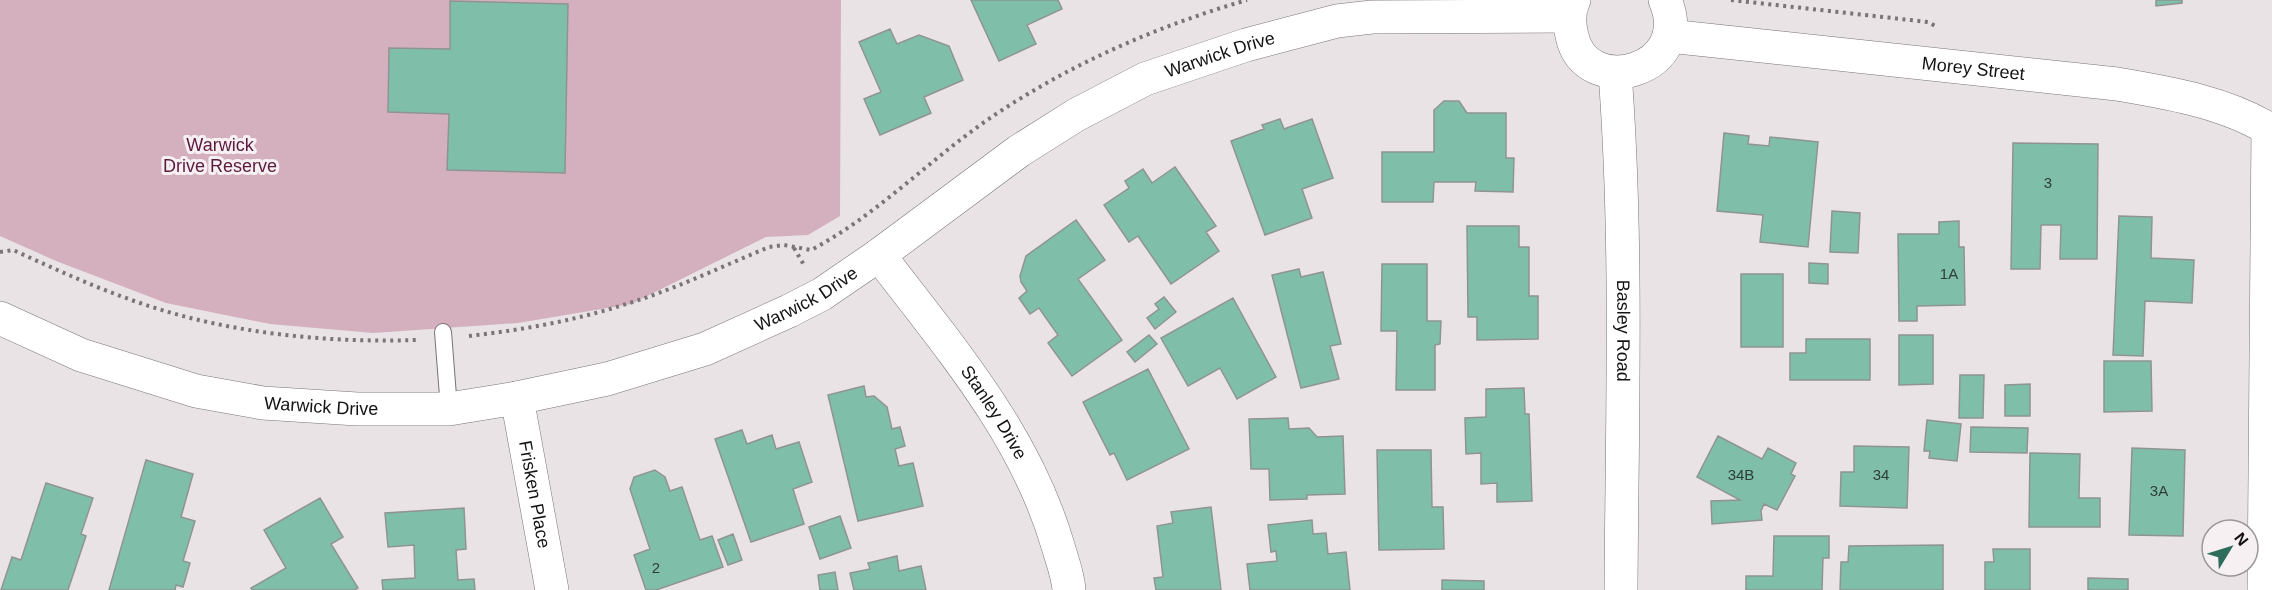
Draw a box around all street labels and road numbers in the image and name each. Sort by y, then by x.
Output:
street label: Warwick Drive [1162,28,1277,82]
street label: Morey Street [1921,53,2026,84]
street label: Warwick Drive [752,263,861,335]
street label: Basley Road [1613,280,1633,382]
street label: Stanley Drive [957,362,1031,463]
street label: Warwick Drive [264,393,378,419]
street label: Frisken Place [515,439,554,550]

